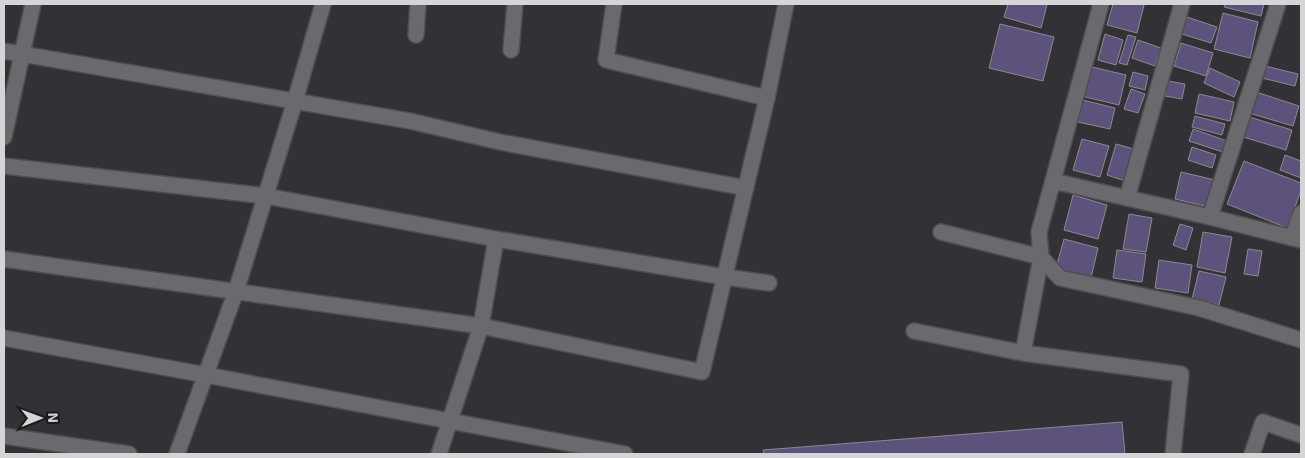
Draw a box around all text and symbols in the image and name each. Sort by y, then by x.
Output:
north arrow [15,393,65,443]
text: N [45,413,62,423]

